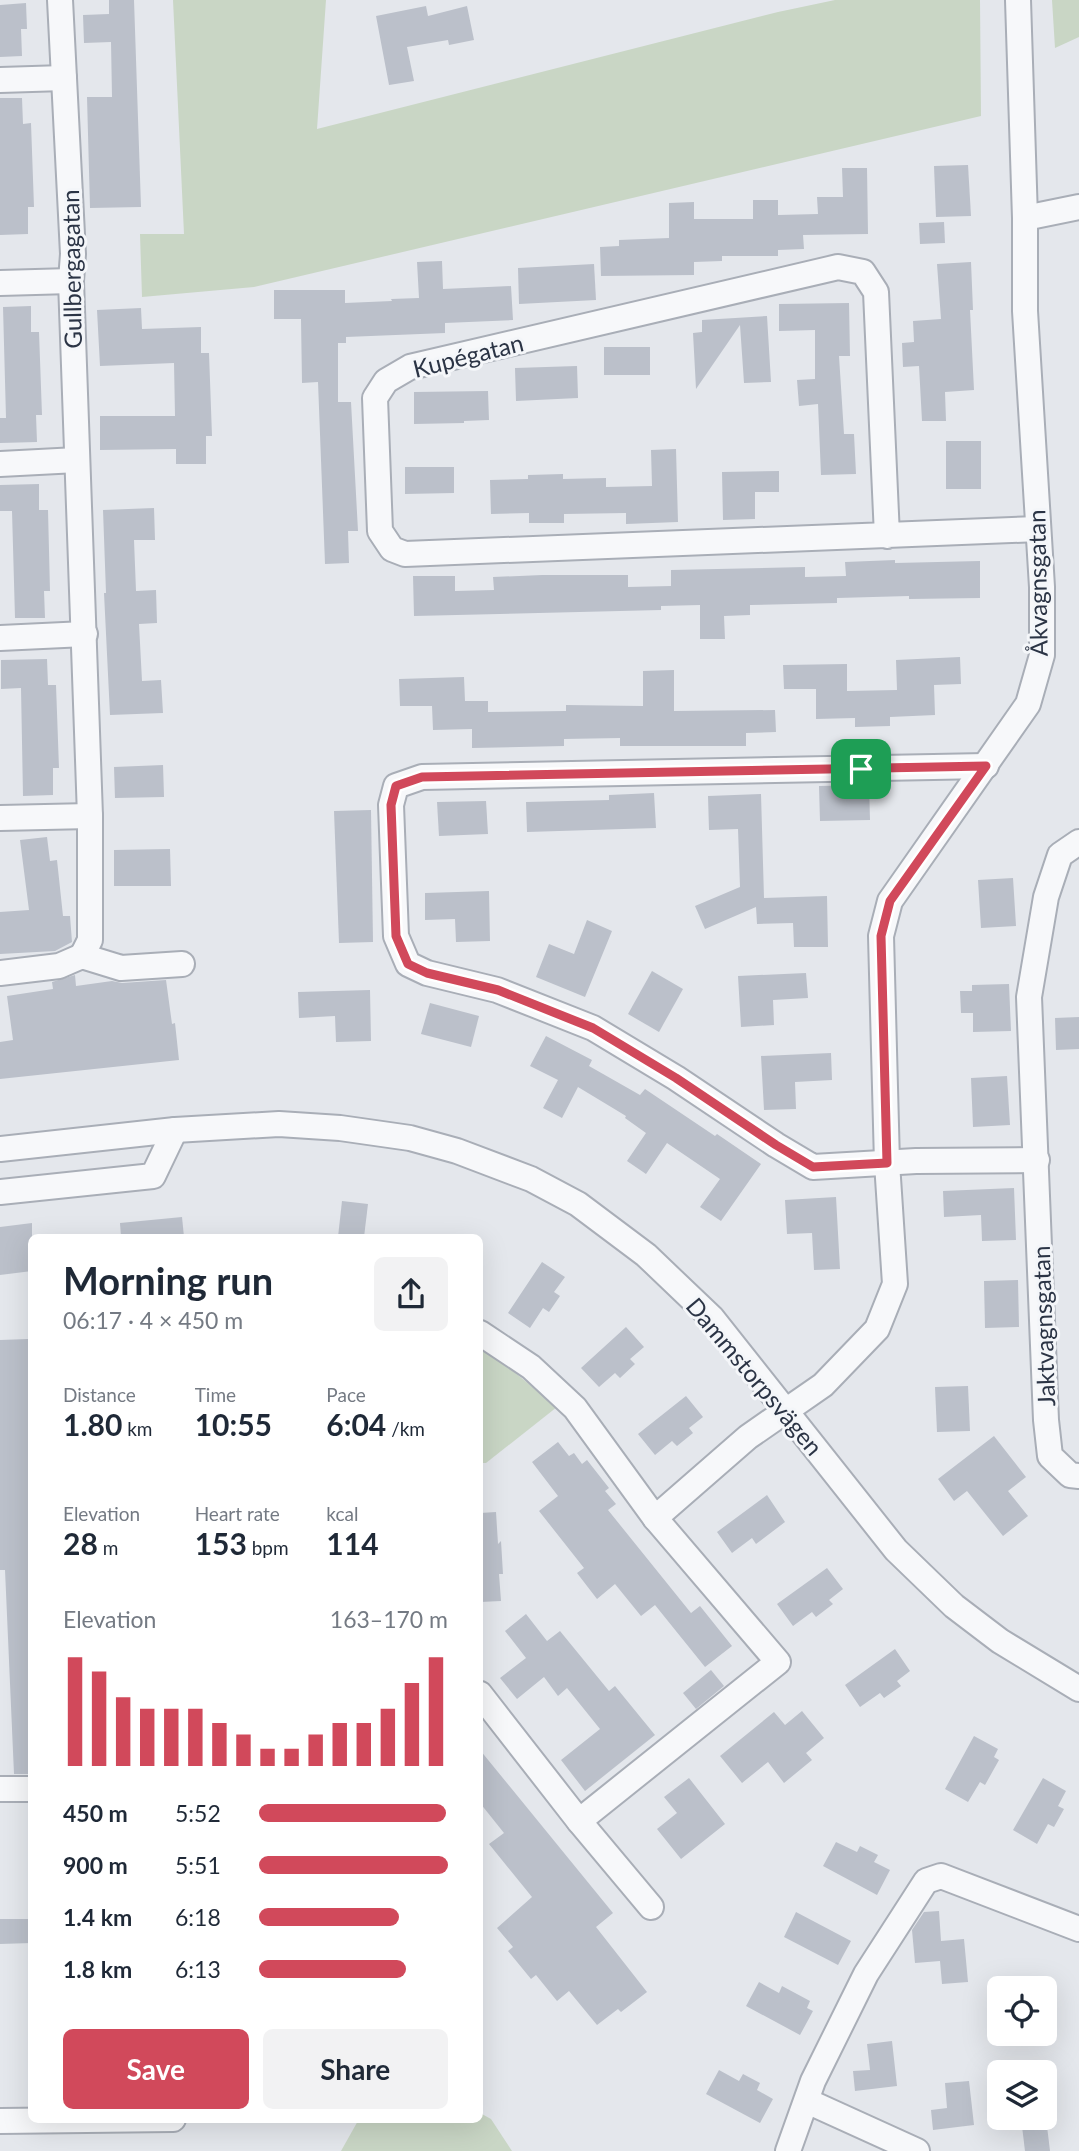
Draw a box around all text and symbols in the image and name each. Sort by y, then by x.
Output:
street label: Gullbergagatan [55,189,87,349]
street label: Kupégatan [410,327,526,383]
street label: Åkvagnsgatan [1021,509,1053,657]
pin [831,739,891,799]
icon: arrive [842,750,880,788]
street label: Jaktvagnsgatan [1026,1245,1060,1407]
text: Morning run [63,1257,273,1303]
button: share [374,1257,448,1331]
street label: Dammstorpsvägen [681,1291,829,1461]
text: 06:17 · 4 × 450 m [63,1306,243,1334]
text: Distance [63,1383,136,1406]
text: Time [195,1383,236,1406]
text: Pace [326,1383,366,1406]
text: 1.80 [63,1406,122,1442]
text: 10:55 [195,1406,272,1442]
text: 6:04 [326,1406,386,1442]
text: km [122,1417,152,1440]
text: /km [386,1417,425,1440]
text: Elevation [63,1502,140,1525]
text: Heart rate [195,1502,280,1525]
text: kcal [326,1502,358,1525]
text: 28 [63,1525,98,1561]
text: 153 [195,1525,247,1561]
text: 114 [326,1525,379,1561]
text: m [98,1536,118,1559]
text: bpm [247,1536,289,1559]
text: Elevation [63,1605,156,1633]
text: 163–170 m [330,1605,448,1633]
text: 450 m [63,1799,128,1827]
text: 5:52 [175,1799,221,1827]
text: 900 m [63,1851,128,1879]
text: 5:51 [175,1851,221,1879]
text: 1.4 km [63,1903,132,1931]
text: 6:18 [175,1903,221,1931]
text: 1.8 km [63,1955,132,1983]
text: 6:13 [175,1955,221,1983]
map controls [987,1976,1057,2130]
button: locate [987,1976,1057,2046]
button: Save [63,2029,249,2109]
button: Share [263,2029,448,2109]
button: layers [987,2060,1057,2130]

